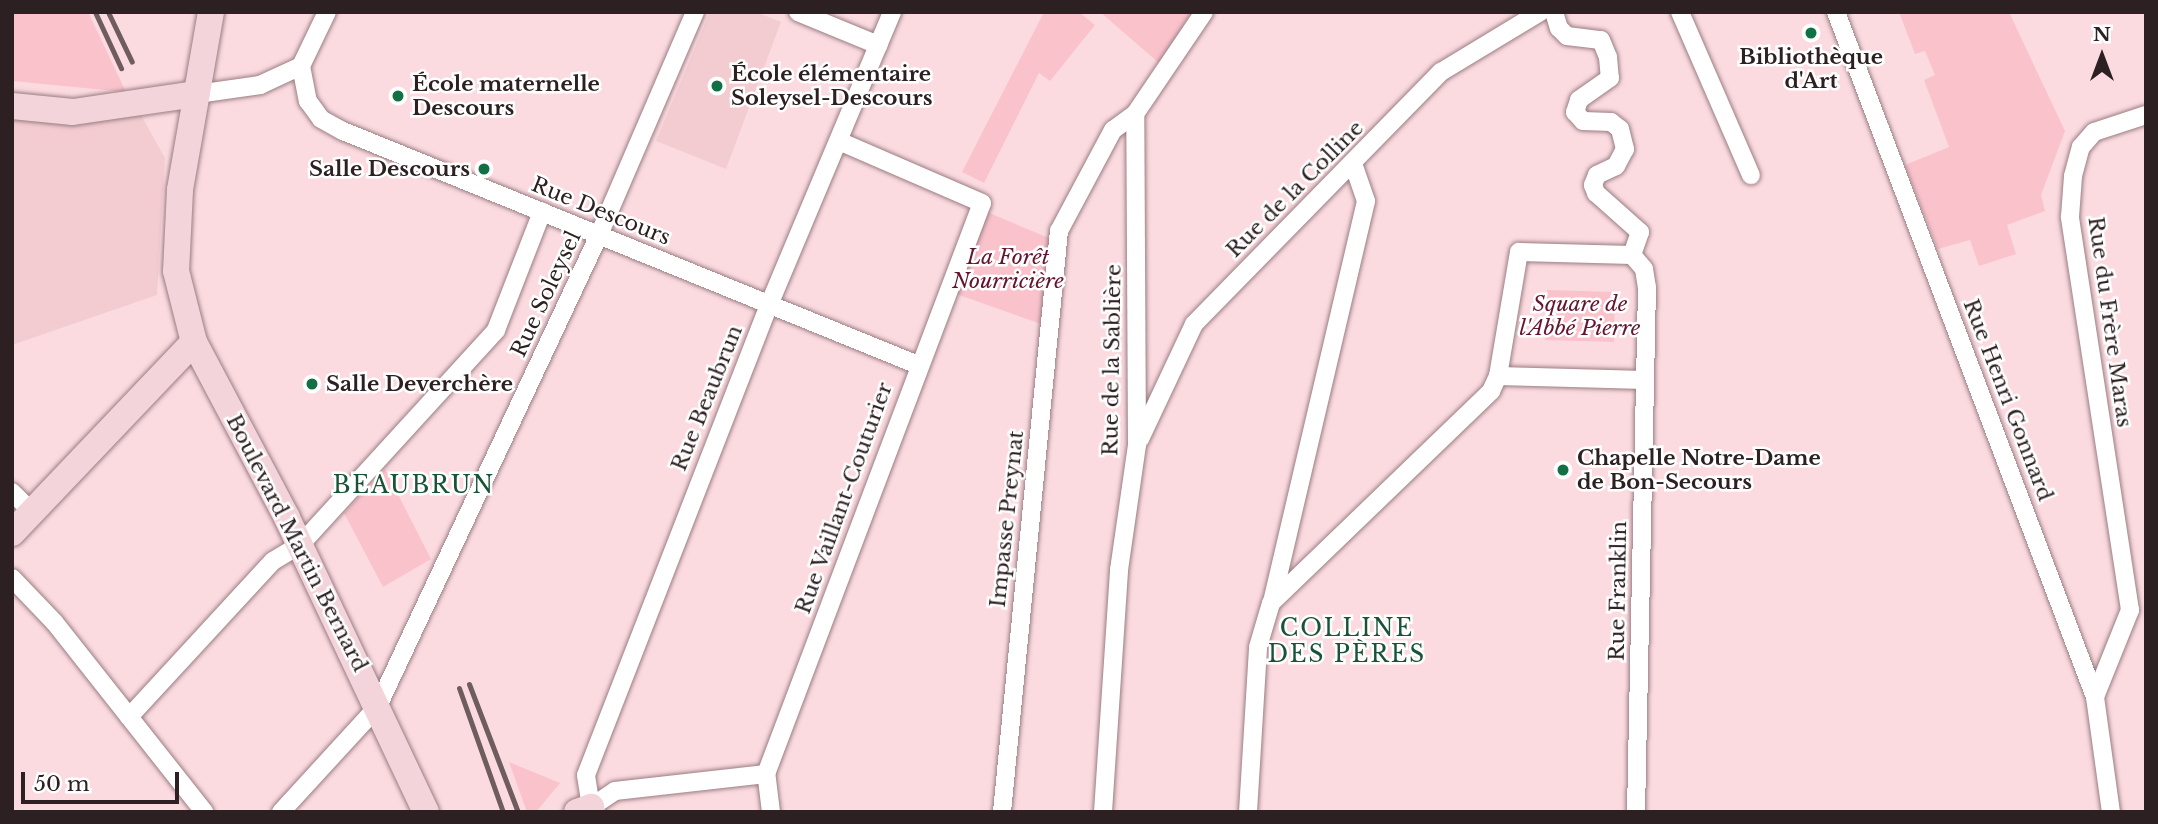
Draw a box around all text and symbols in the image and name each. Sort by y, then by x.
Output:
north arrow [2067,21,2137,91]
text: N [2093,23,2111,46]
marker: Bibliothèque d'Art [1803,25,1819,41]
place label: Bibliothèque d'Art [1739,44,1883,94]
place label: École élémentaire Soleysel-Descours [731,61,933,111]
place label: École maternelle Descours [412,71,600,121]
marker: École élémentaire Soleysel-Descours [709,78,725,94]
marker: École maternelle Descours [390,88,406,104]
street label: Rue de la Colline [1221,115,1369,263]
place label: Salle Descours [309,156,470,182]
marker: Salle Descours [476,161,492,177]
street label: Rue Descours [528,172,674,250]
street label: Rue du Frère Maras [2083,215,2137,429]
street label: Rue Soleysel [506,227,586,361]
park label: La Forêt Nourricière [952,244,1064,294]
street label: Rue de la Sablière [1098,264,1126,456]
park label: Square de l'Abbé Pierre [1520,291,1640,341]
street label: Rue Henri Gonnard [1958,296,2058,504]
street label: Rue Beaubrun [666,322,748,474]
place label: Salle Deverchère [326,371,513,397]
marker: Salle Deverchère [304,376,320,392]
street label: Rue Vaillant-Couturier [790,378,898,618]
street label: Boulevard Martin Bernard [221,410,373,676]
street label: Impasse Preynat [985,429,1029,609]
place label: Chapelle Notre-Dame de Bon-Secours [1577,445,1821,495]
marker: Chapelle Notre-Dame de Bon-Secours [1555,462,1571,478]
district label: BEAUBRUN [334,471,494,499]
street label: Rue Franklin [1604,521,1632,661]
district label: COLLINE DES PÈRES [1269,614,1425,668]
scale bar [24,758,182,802]
text: 50 m [34,771,89,797]

